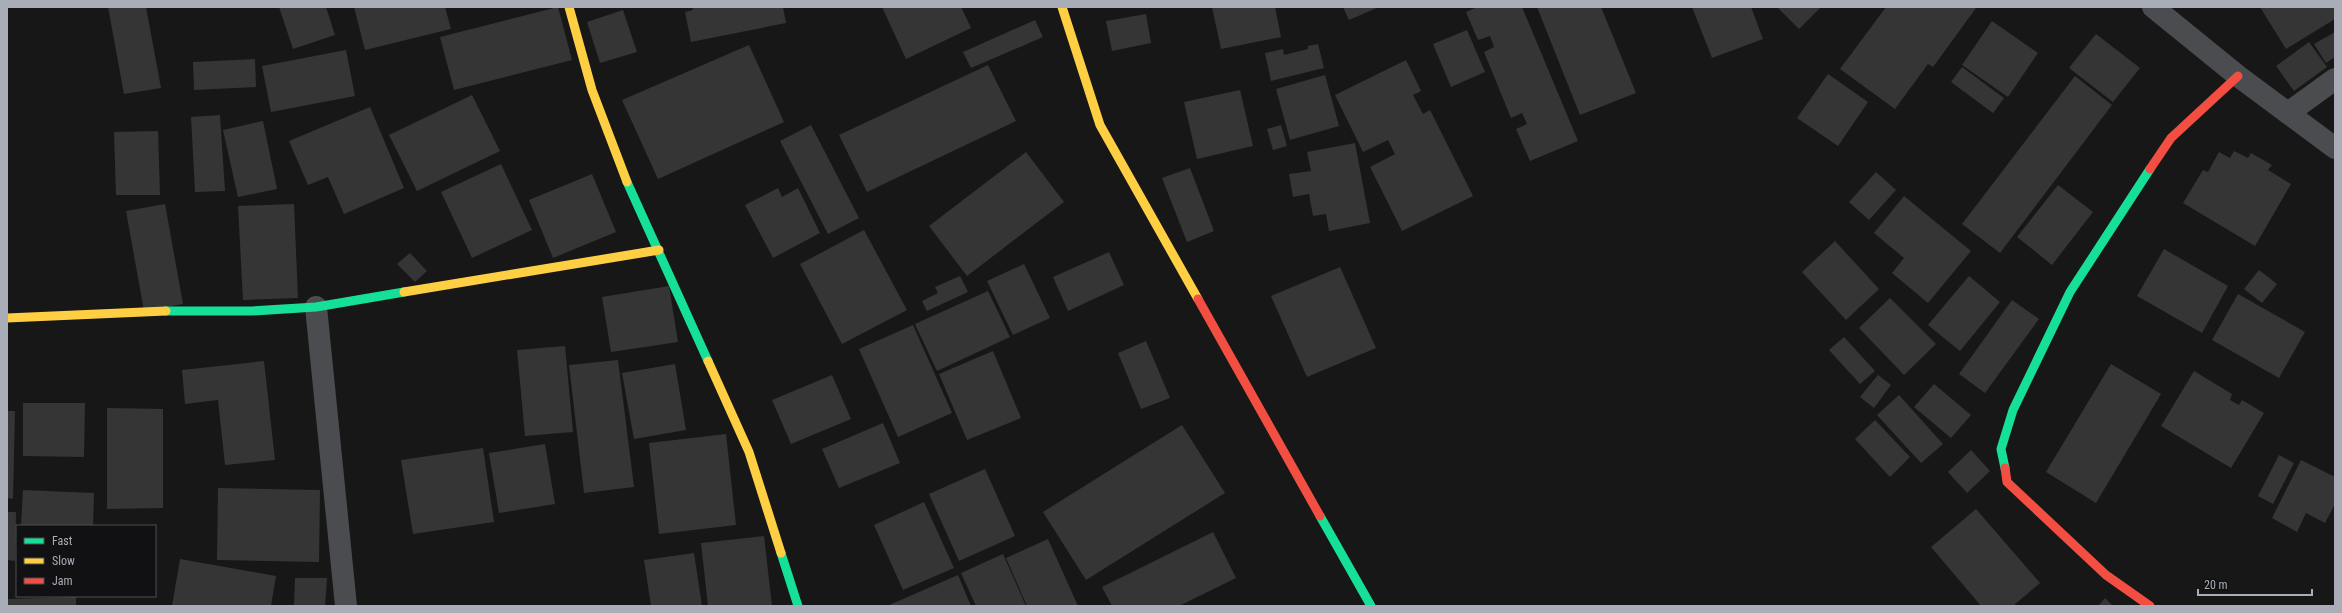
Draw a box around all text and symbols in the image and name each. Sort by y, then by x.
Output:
legend [16,525,156,597]
text: Fast [52,534,73,548]
text: Slow [52,554,75,568]
scale bar [2198,571,2312,597]
text: Jam [52,574,73,588]
text: 20 m [2204,578,2228,592]

